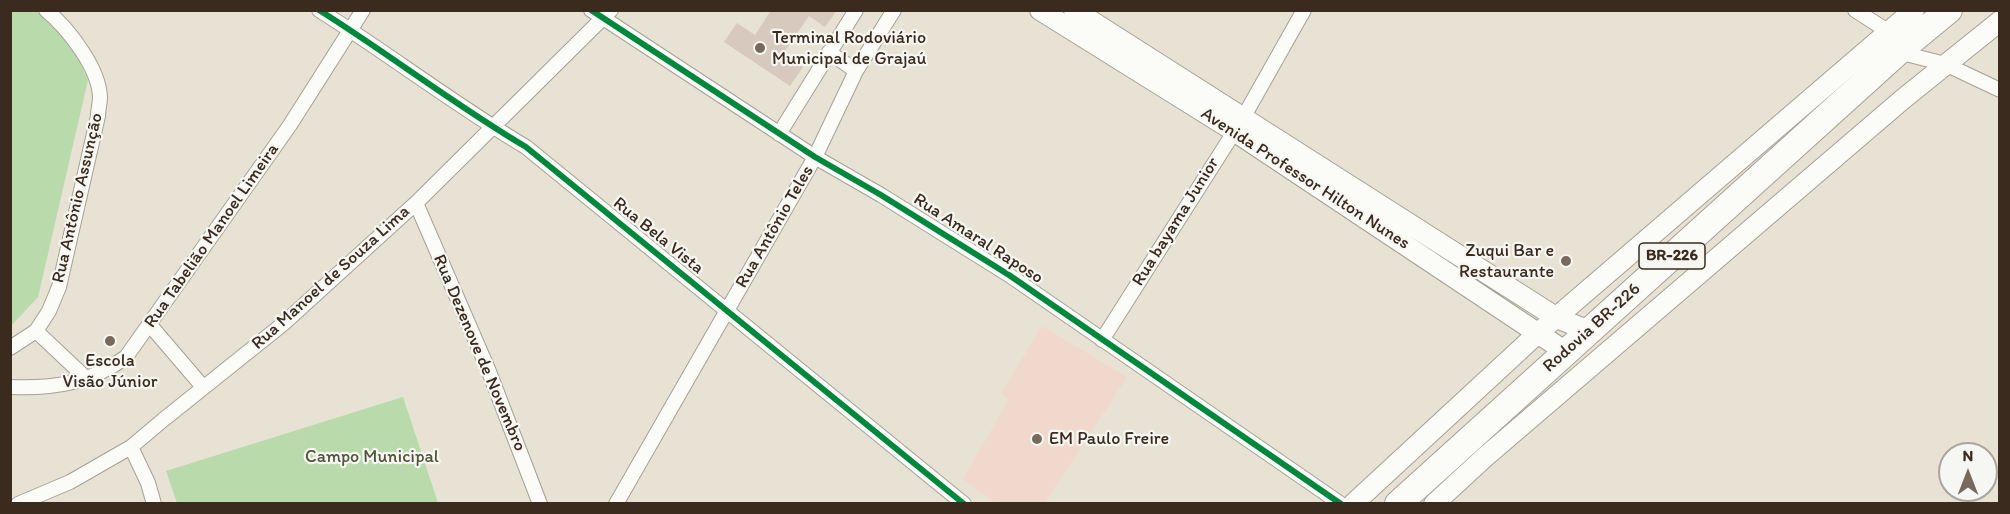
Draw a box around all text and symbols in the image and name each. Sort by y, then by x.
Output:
place label: Terminal Rodoviário Municipal de Grajaú [772,27,926,70]
marker: Terminal Rodoviário Municipal de Grajaú [753,41,767,55]
street label: Avenida Professor Hilton Nunes [1196,103,1414,255]
street label: Rua Antônio Assunção [48,111,108,285]
street label: Rua Tabelião Manoel Limeira [140,140,284,332]
street label: Rua bayama Junior [1128,154,1224,290]
street label: Rua Antônio Teles [731,162,819,292]
street label: Rua Amaral Raposo [909,189,1047,289]
street label: Rua Bela Vista [608,193,708,279]
street label: Rua Manoel de Souza Lima [247,201,415,355]
place label: Zuqui Bar e Restaurante [1459,240,1554,282]
road number: BR-226 [1639,243,1705,269]
street label: Rua Dezenove de Novembro [428,251,530,455]
marker: Zuqui Bar e Restaurante [1559,254,1573,268]
street label: Rodovia BR-226 [1539,279,1645,377]
marker: Escola Visão Júnior [103,334,117,348]
place label: Escola Visão Júnior [62,350,158,392]
place label: EM Paulo Freire [1049,428,1169,450]
marker: EM Paulo Freire [1030,432,1044,446]
north arrow [1938,442,1998,502]
park label: Campo Municipal [305,446,439,468]
text: N [1963,446,1973,465]

